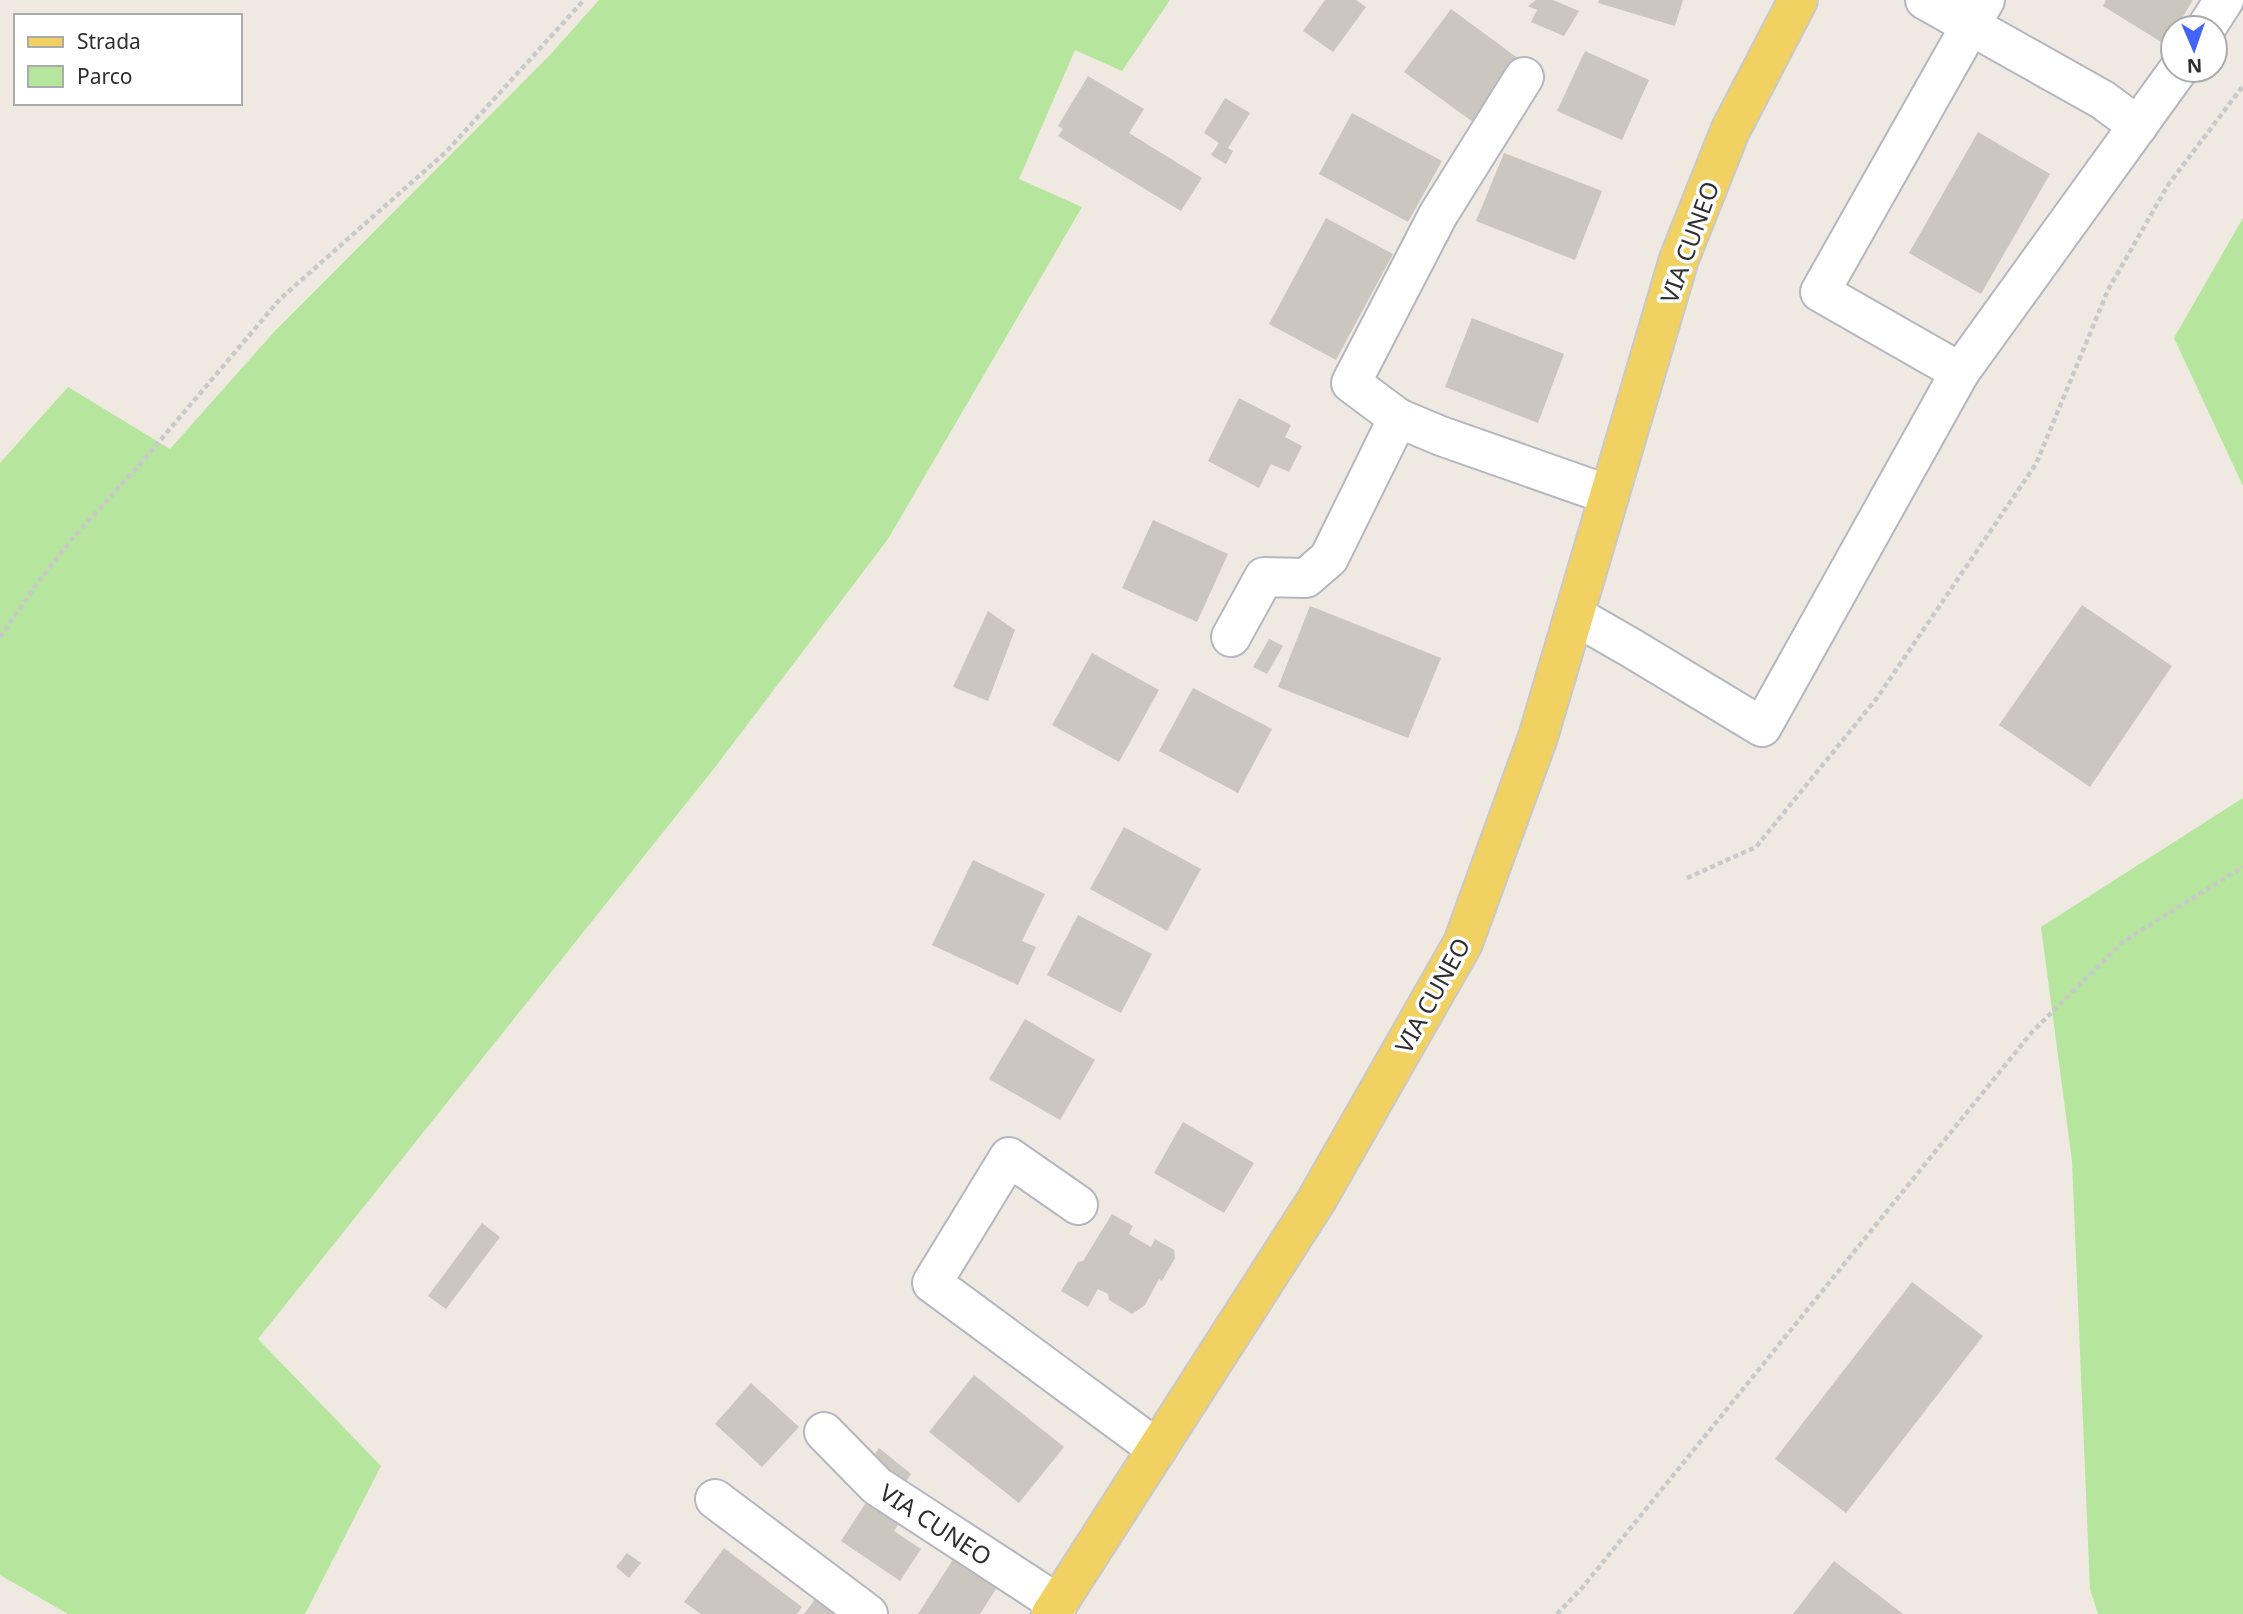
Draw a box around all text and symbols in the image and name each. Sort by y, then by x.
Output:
legend [14,14,242,105]
north arrow [2159,14,2229,84]
text: Strada [77,27,141,55]
text: N [2186,53,2203,79]
text: Parco [77,62,133,90]
street label: VIA CUNEO [1652,177,1726,307]
street label: VIA CUNEO [1387,931,1477,1059]
street label: VIA CUNEO [874,1476,998,1572]

